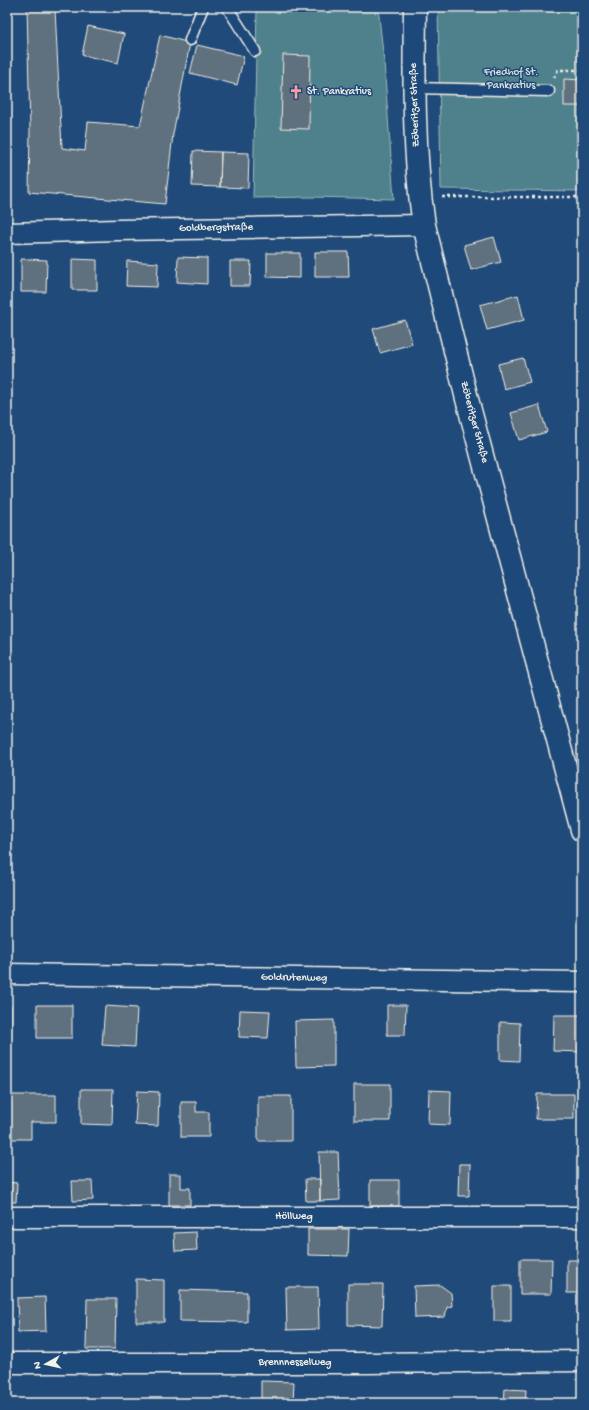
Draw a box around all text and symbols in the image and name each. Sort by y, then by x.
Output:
street label: Zöberitzer Straße [408,62,422,147]
park label: Friedhof St. Pankratius [483,66,538,92]
church icon: St. Pankratius [288,84,304,100]
place label: St. Pankratius [307,86,372,98]
street label: Goldbergstraße [179,221,253,235]
street label: Zöberitzer Straße [457,380,491,464]
street label: Goldrutenweg [261,971,327,985]
street label: Höllweg [275,1211,313,1223]
north arrow [26,1344,66,1384]
street label: Brennnesselweg [257,1357,332,1369]
text: N [32,1361,45,1370]

